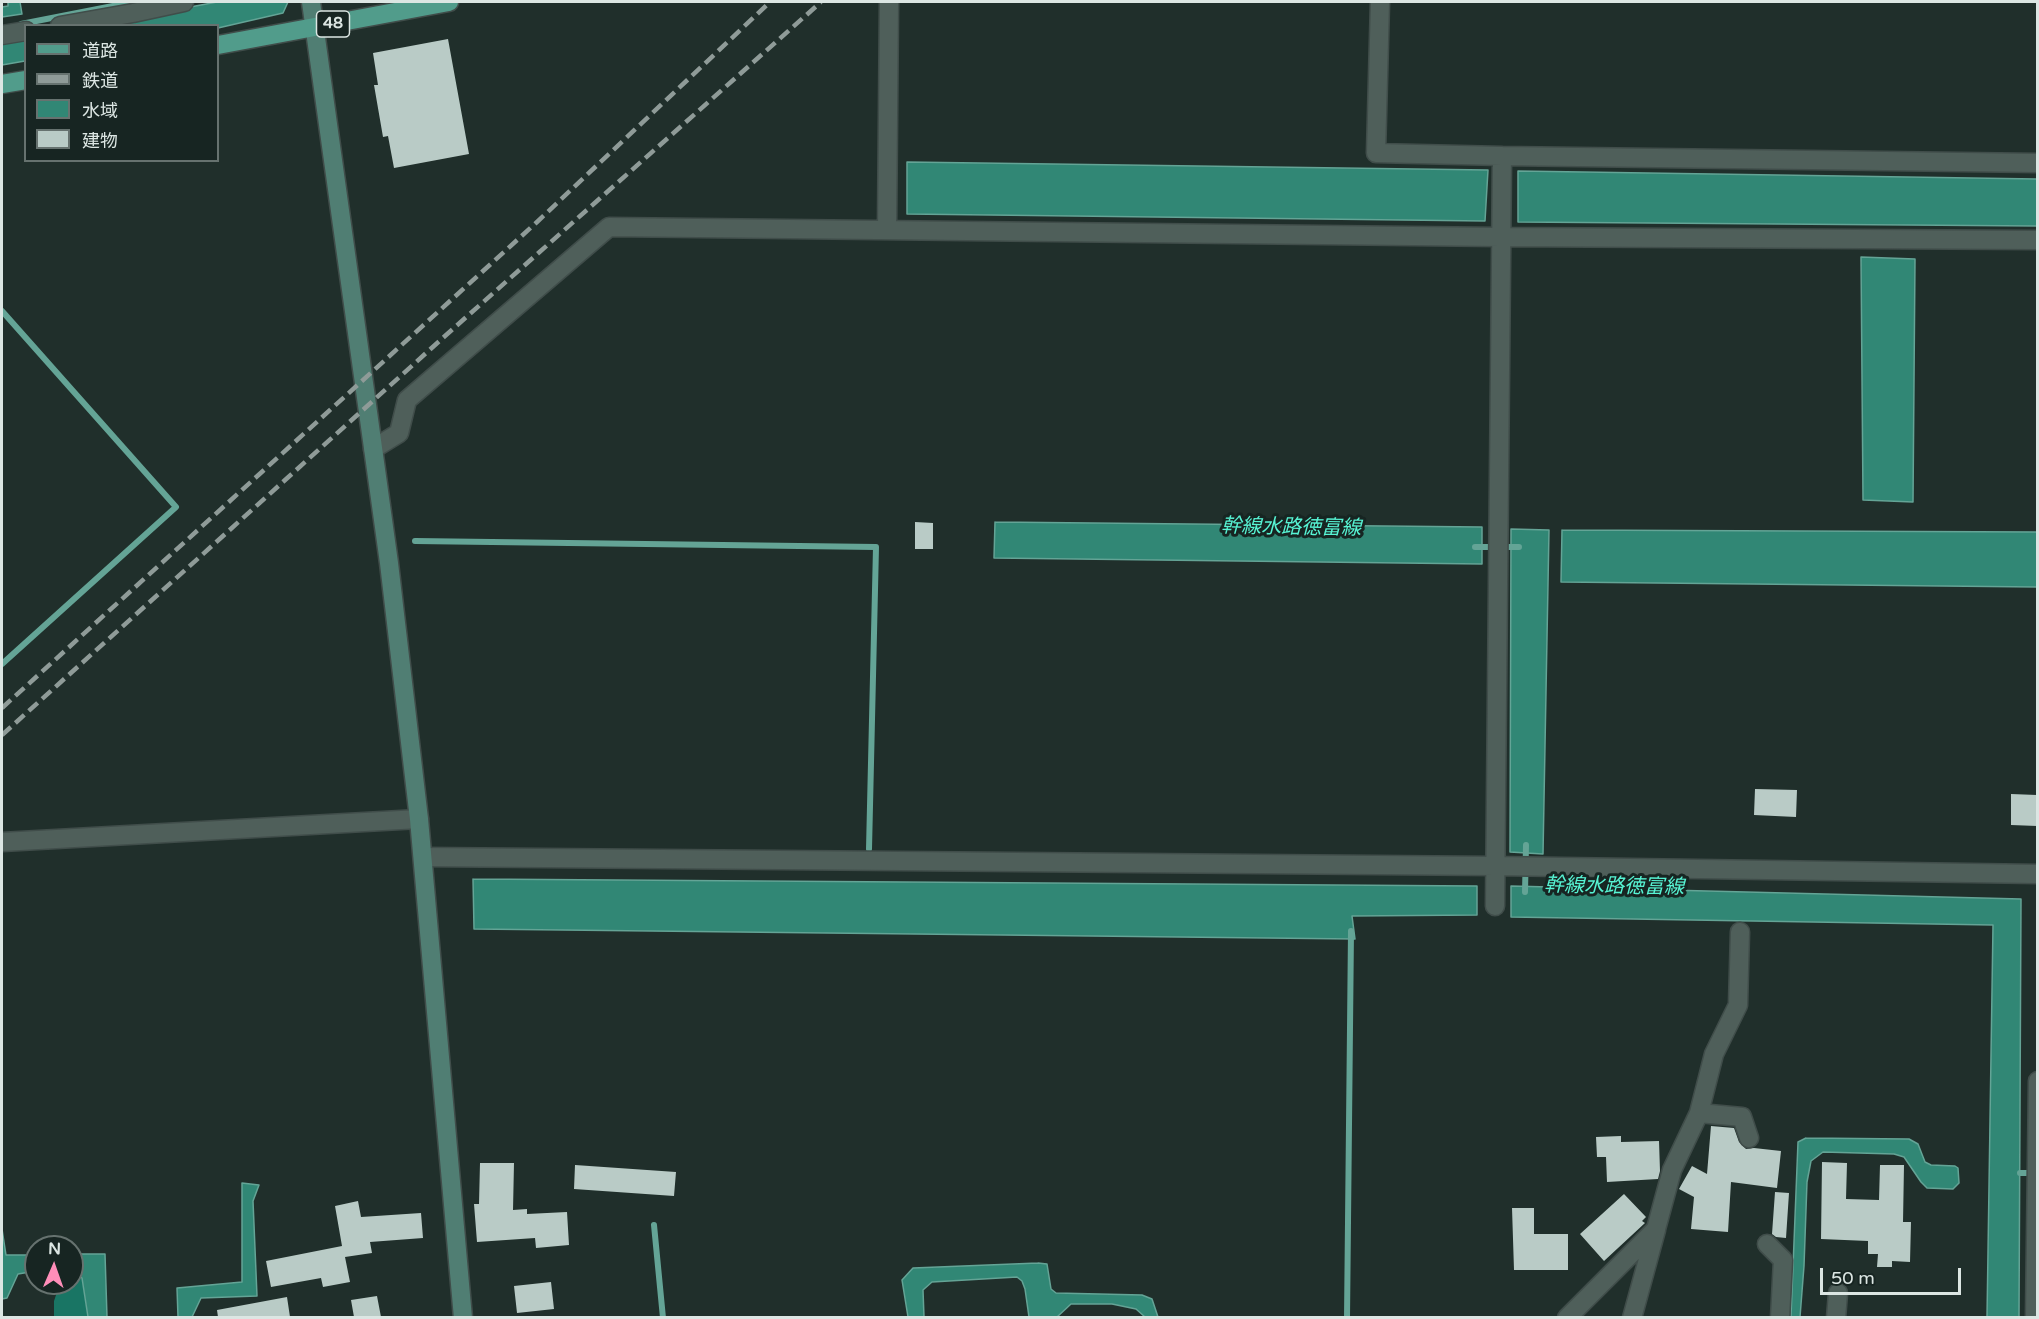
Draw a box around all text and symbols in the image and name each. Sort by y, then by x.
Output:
road number: 48 [316,11,350,37]
legend [24,24,219,162]
text: 道路 [82,40,118,62]
text: 鉄道 [82,70,118,92]
text: 水域 [82,100,118,122]
text: 建物 [82,130,118,152]
water label: 幹線水路徳富線 [1221,515,1361,541]
water label: 幹線水路徳富線 [1544,874,1684,900]
north arrow [24,1235,84,1295]
text: N [48,1239,61,1259]
scale bar [1823,1256,1964,1294]
text: 50 m [1831,1267,1875,1289]

